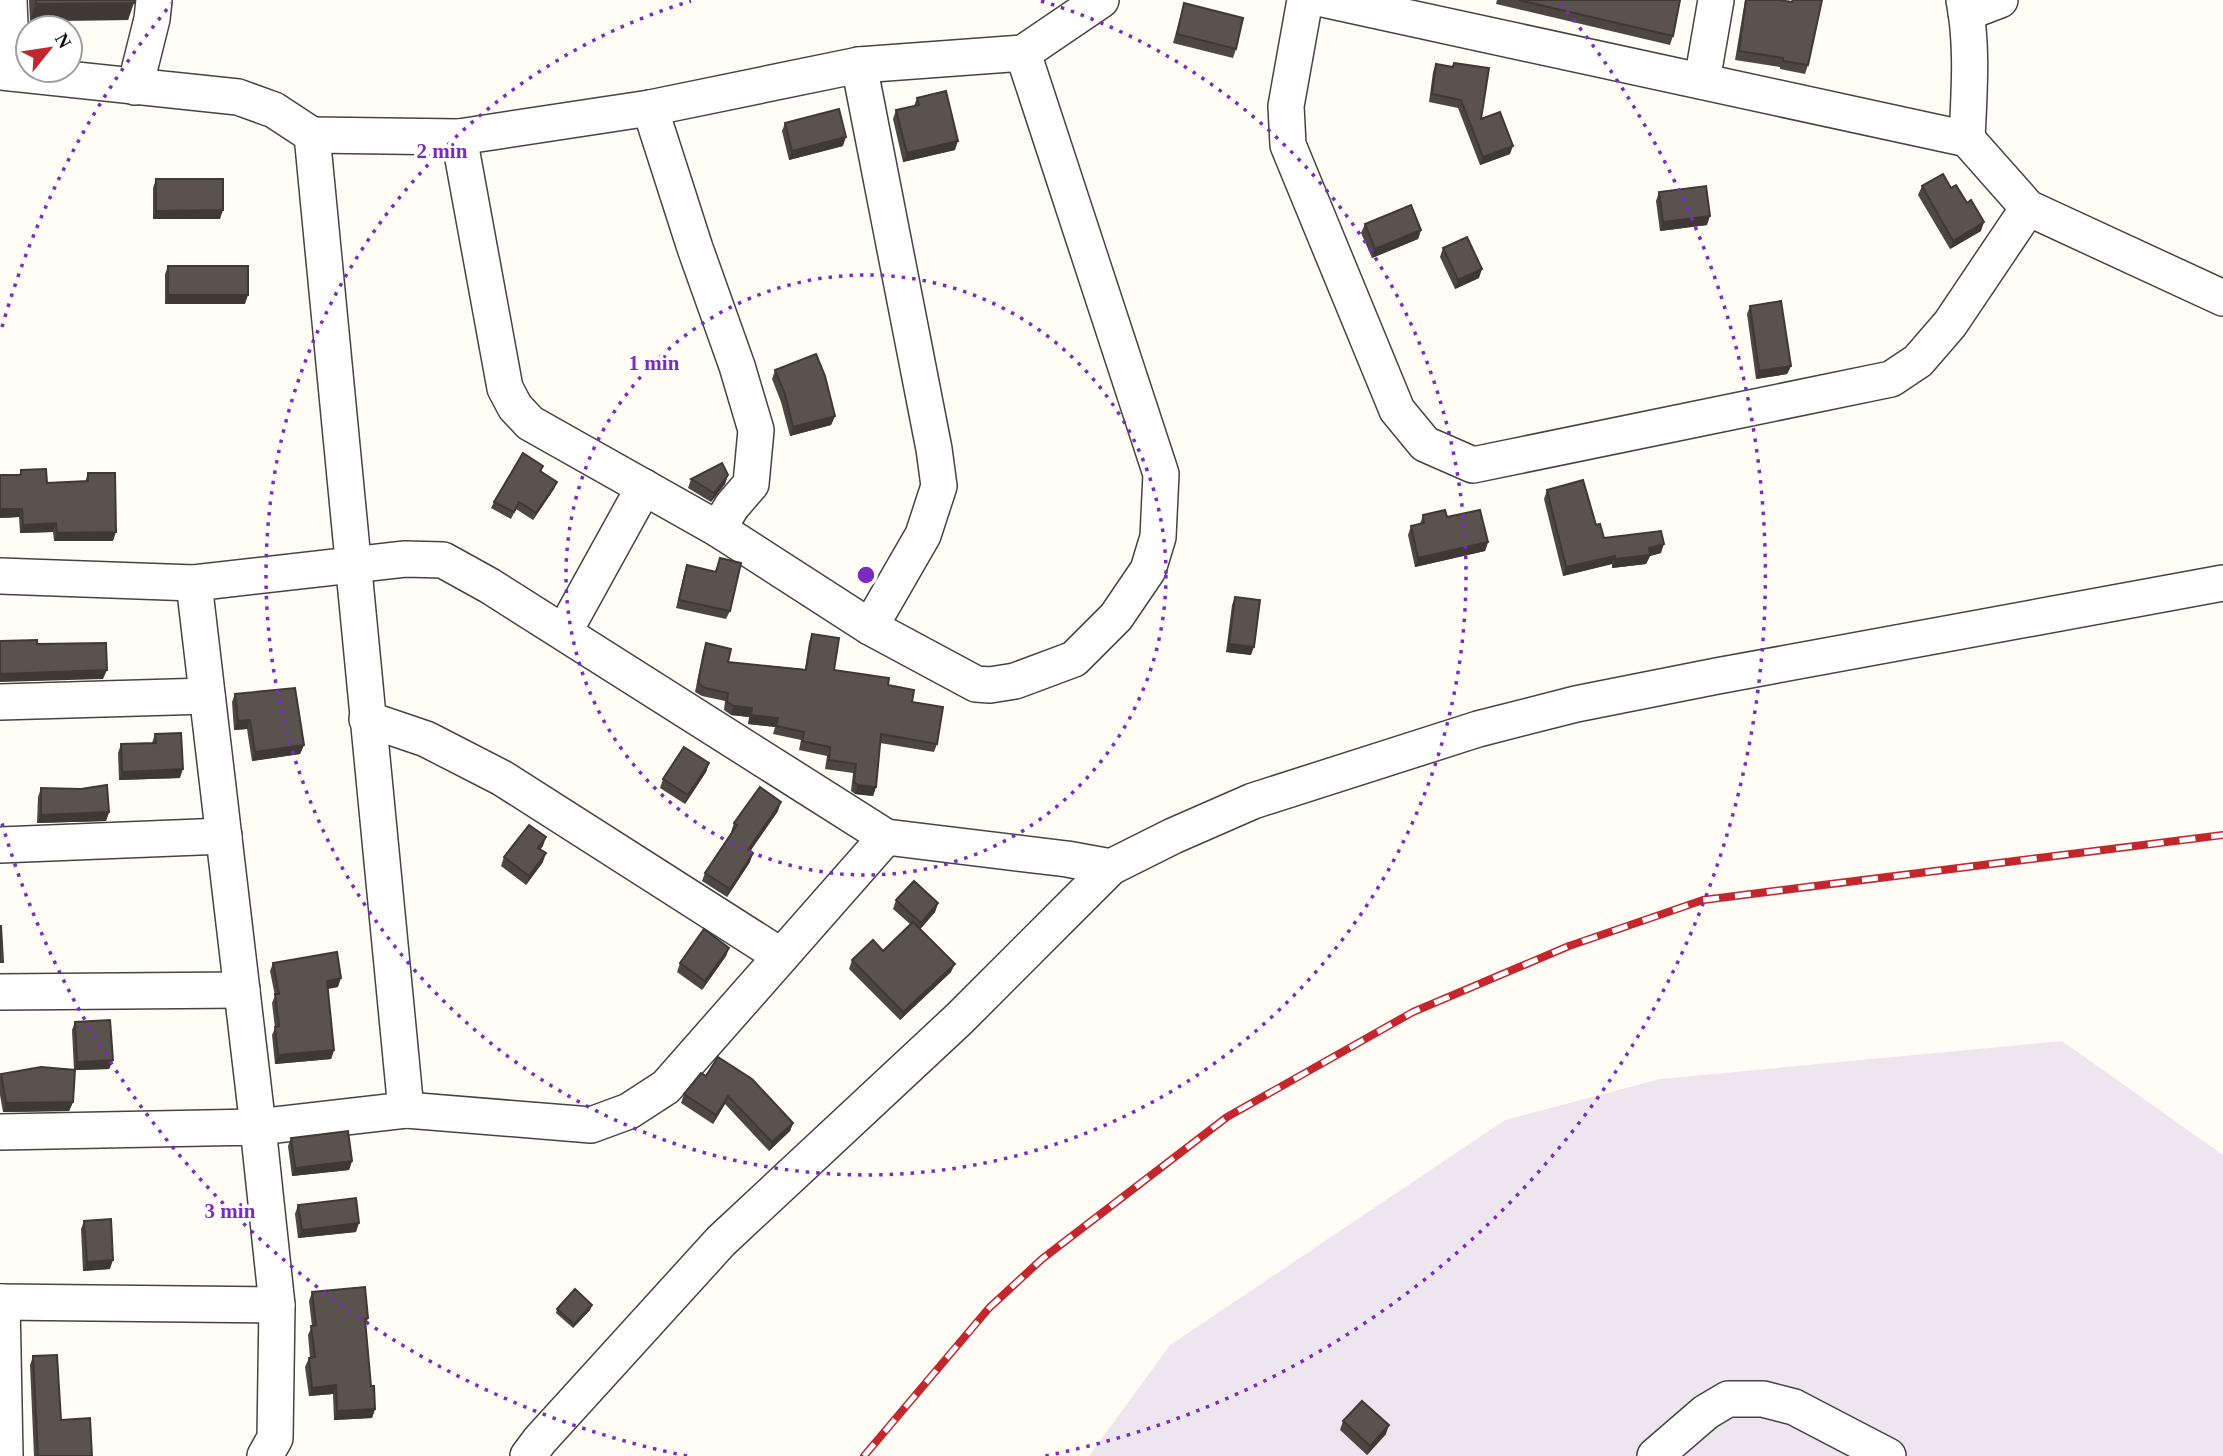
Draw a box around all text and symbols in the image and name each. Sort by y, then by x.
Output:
north arrow [14,14,84,84]
text: N [51,30,76,52]
text: 2 min [417,139,468,163]
text: 1 min [629,351,680,375]
centre of rings [854,563,878,587]
text: 3 min [205,1199,256,1223]

